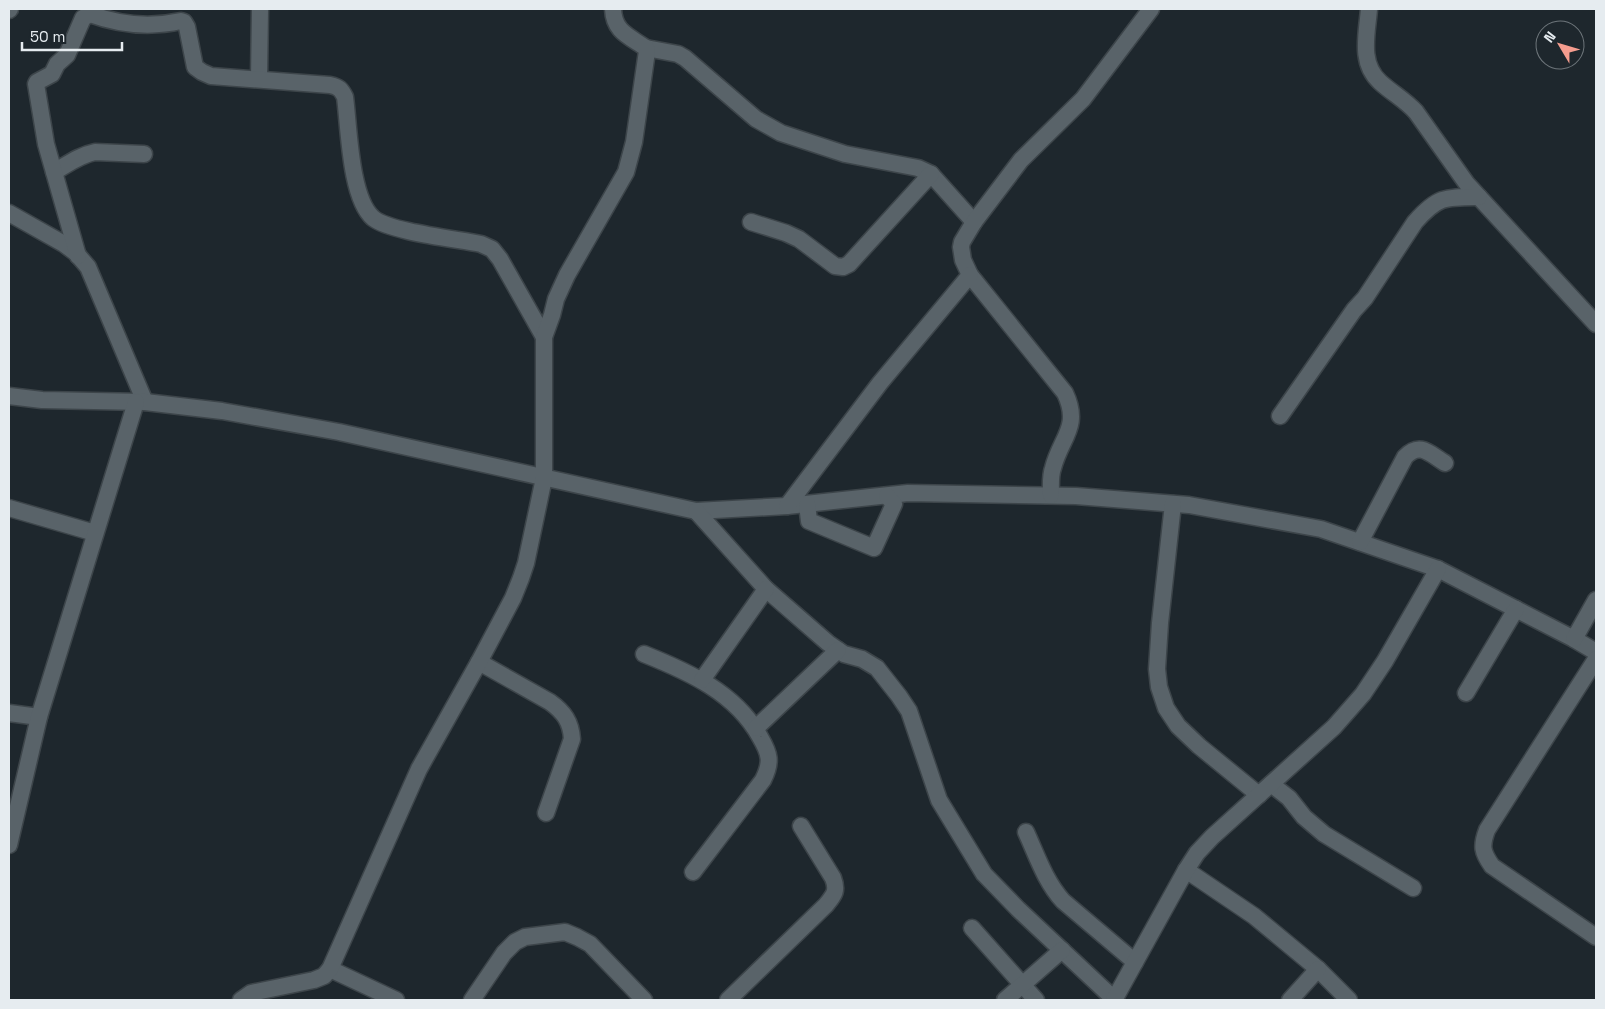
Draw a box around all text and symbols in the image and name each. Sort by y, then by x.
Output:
scale bar [22,20,122,52]
north arrow [1535,20,1585,70]
text: 50 m [30,27,65,46]
text: N [1540,28,1560,46]

